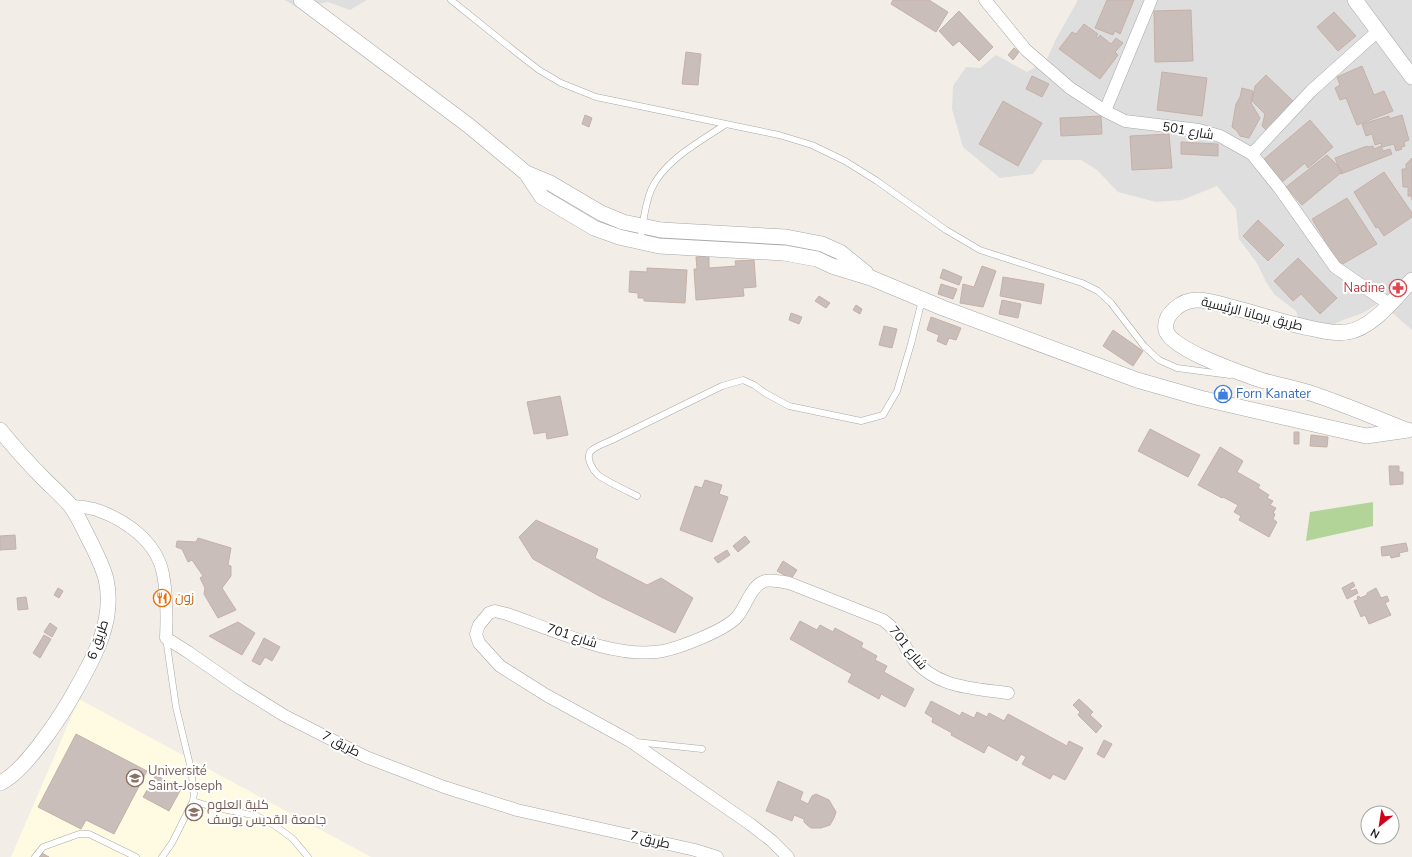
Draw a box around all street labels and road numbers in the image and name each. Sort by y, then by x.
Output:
street label: شارع 501 [1161,118,1215,144]
street label: طريق برمانا الرئيسية [1199,293,1305,335]
street label: طريق 6 [83,618,113,662]
street label: شارع 701 [545,619,599,653]
street label: شارع 701 [885,622,931,674]
street label: طريق 7 [319,727,363,761]
street label: طريق 7 [628,827,672,853]

